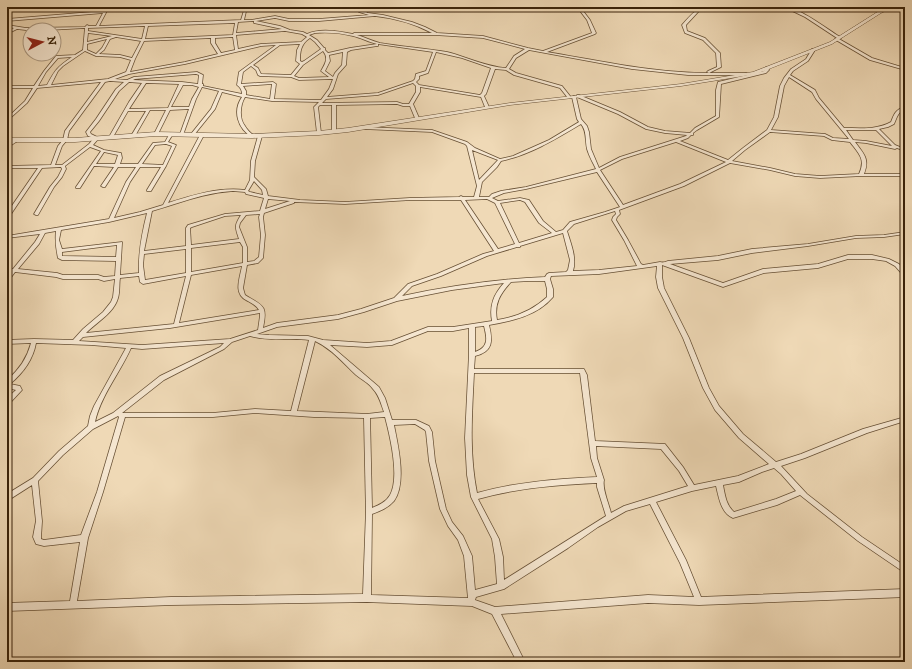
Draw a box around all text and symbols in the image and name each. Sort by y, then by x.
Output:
north arrow [22,22,62,62]
text: N [43,36,58,46]

